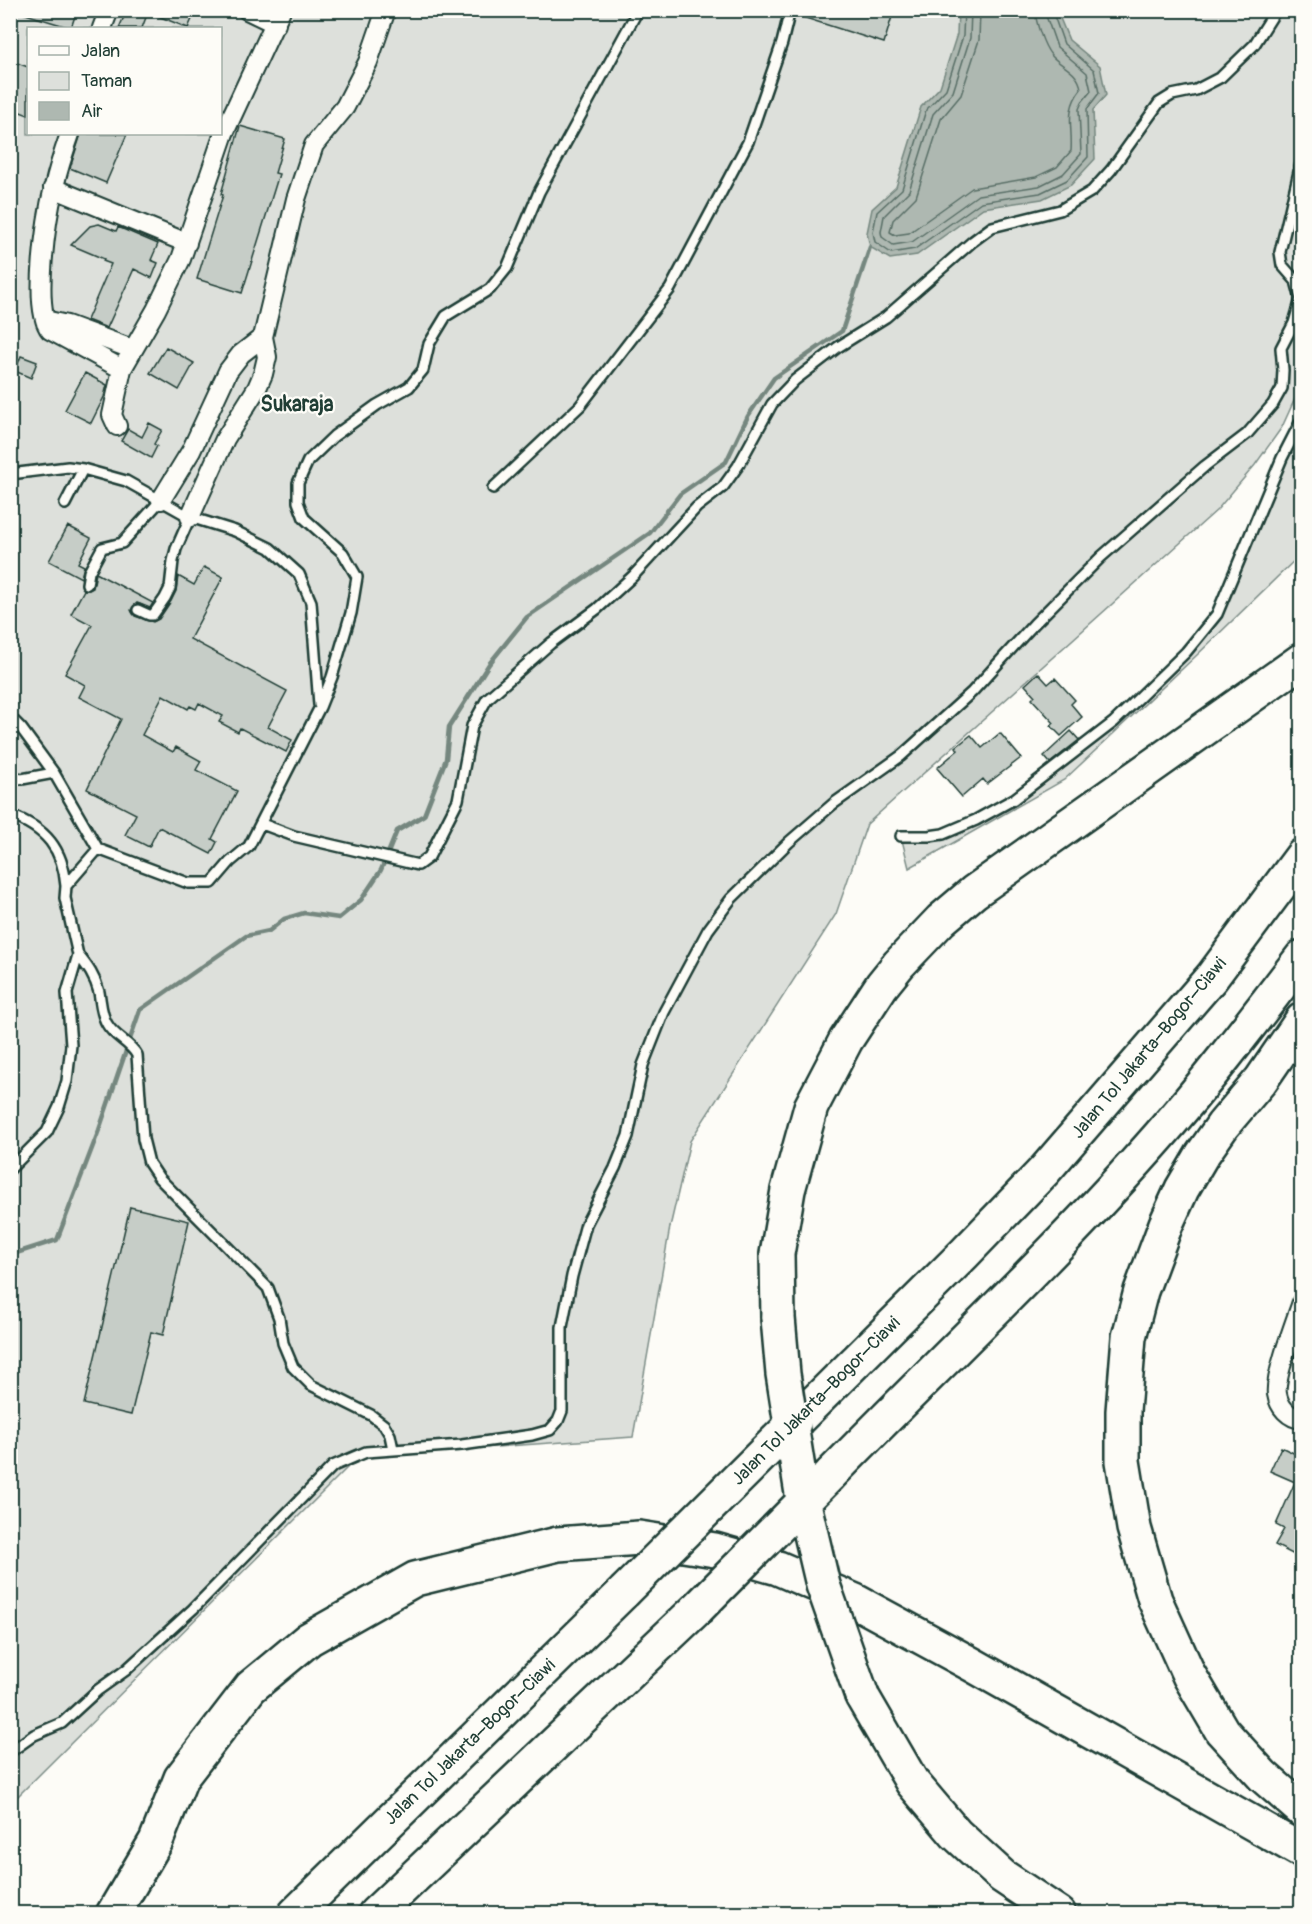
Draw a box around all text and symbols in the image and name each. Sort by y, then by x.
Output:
legend [27,27,222,135]
text: Jalan [81,40,120,63]
text: Taman [81,70,132,93]
text: Air [81,100,103,123]
district label: Sukaraja [260,391,334,418]
street label: Jalan Tol Jakarta–Bogor–Ciawi [1066,953,1232,1143]
street label: Jalan Tol Jakarta–Bogor–Ciawi [727,1312,905,1490]
street label: Jalan Tol Jakarta–Bogor–Ciawi [380,1654,560,1830]

